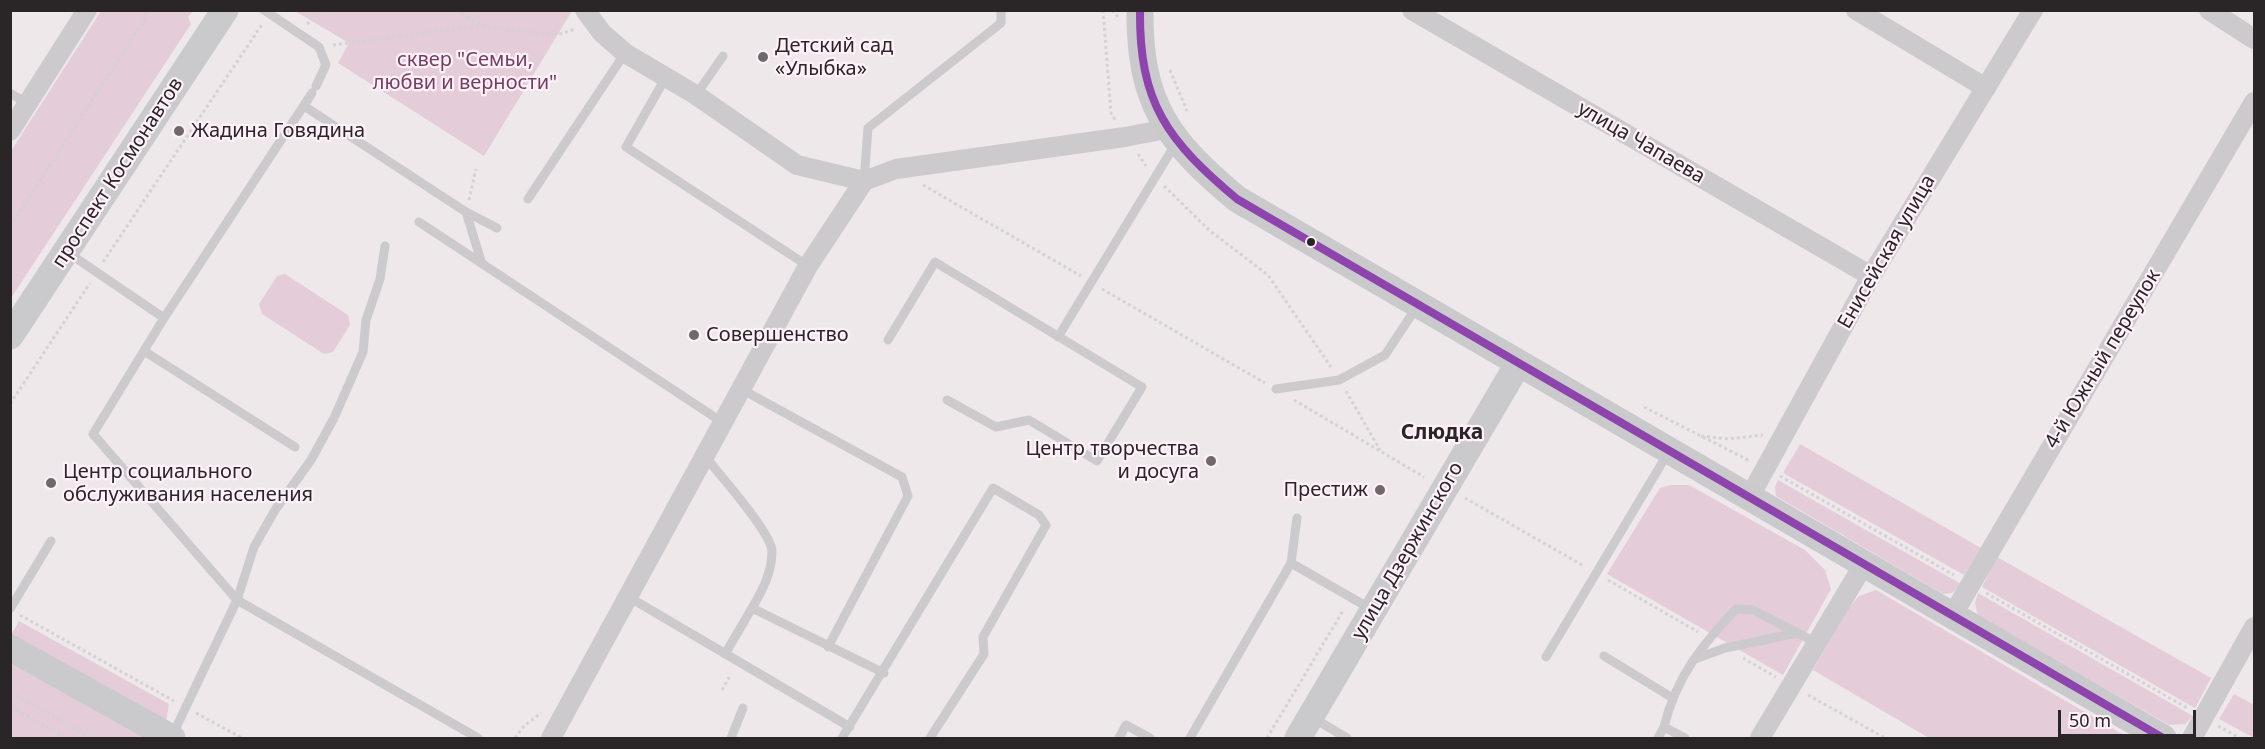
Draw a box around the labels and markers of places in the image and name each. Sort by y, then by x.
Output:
place label: Детский сад «Улыбка» [775,34,893,81]
marker: Детский сад «Улыбка» [756,50,770,64]
place label: Жадина Говядина [191,119,365,143]
marker: Жадина Говядина [172,124,186,138]
unlabelled marker [1305,236,1317,248]
place label: Совершенство [706,323,849,347]
marker: Совершенство [687,328,701,342]
place label: Центр творчества и досуга [1025,437,1199,484]
marker: Центр творчества и досуга [1204,454,1218,468]
place label: Центр социального обслуживания населения [63,460,313,507]
marker: Центр социального обслуживания населения [44,476,58,490]
place label: Престиж [1283,478,1368,502]
marker: Престиж [1373,483,1387,497]

